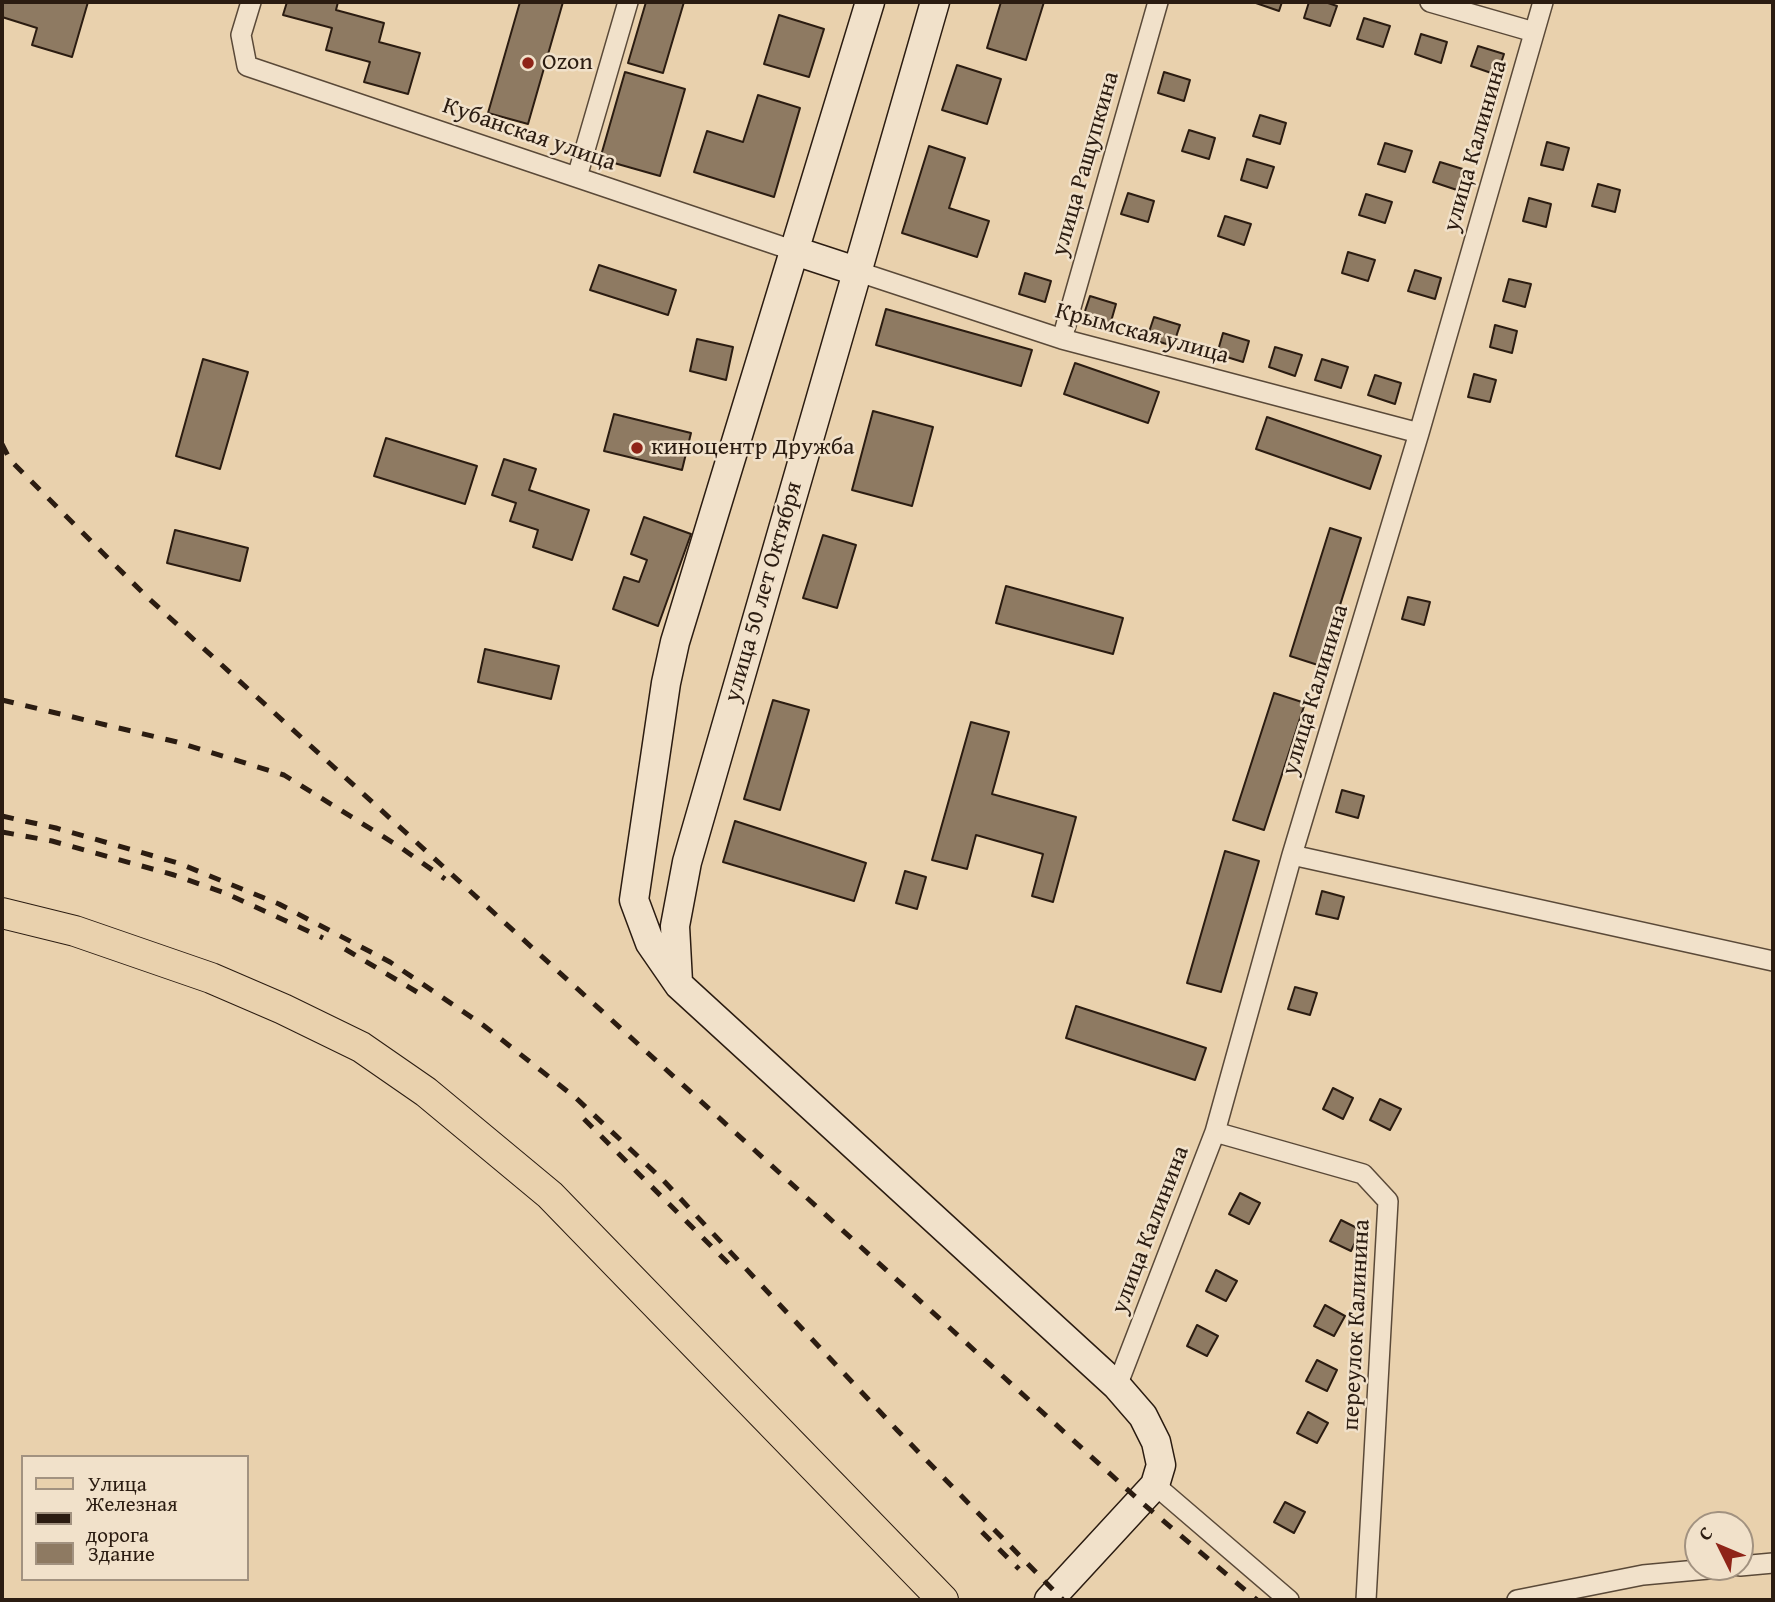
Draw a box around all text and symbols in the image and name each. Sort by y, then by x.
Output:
place label: Ozon [542,49,593,77]
marker: Ozon [520,55,536,71]
street label: улица Калинина [1438,57,1514,235]
street label: улица Ращупкина [1046,68,1126,260]
street label: Кубанская улица [439,92,619,178]
street label: Крымская улица [1052,297,1232,371]
place label: киноцентр Дружба [651,434,854,462]
marker: киноцентр Дружба [629,440,645,456]
street label: улица 50 лет Октября [719,478,809,706]
street label: улица Калинина [1276,601,1356,779]
street label: улица Калинина [1106,1142,1196,1318]
street label: переулок Калинина [1337,1219,1377,1431]
legend [21,1455,248,1581]
text: Улица [88,1468,147,1499]
text: Железная дорога [86,1488,178,1550]
north arrow [1684,1511,1754,1581]
text: С [1691,1520,1719,1547]
text: Здание [88,1538,155,1569]

